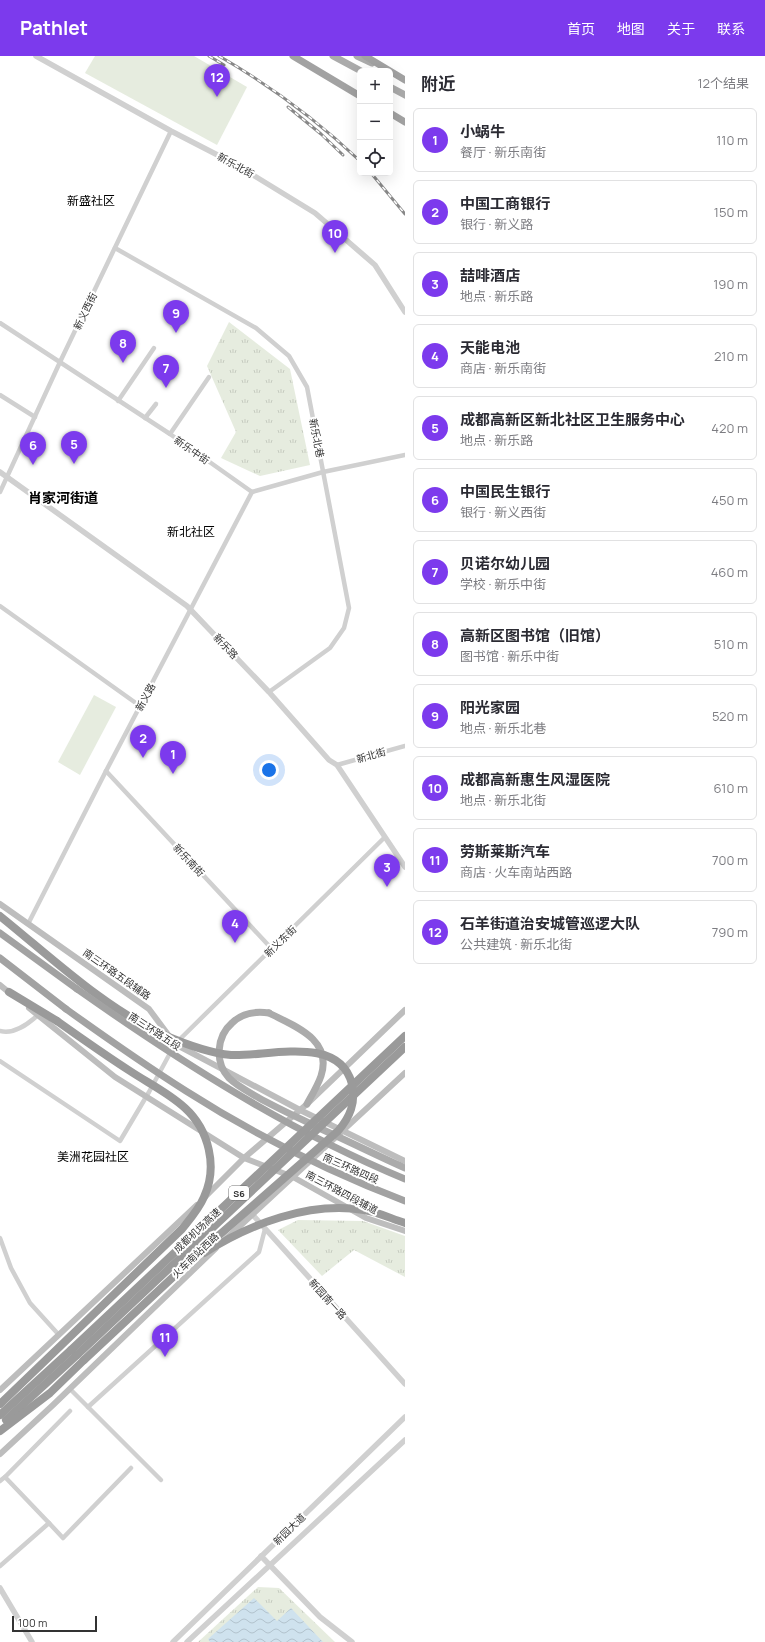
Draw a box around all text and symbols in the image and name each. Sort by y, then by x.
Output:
text: Pathlet [20,15,88,41]
text: 首页 [567,19,595,38]
text: 地图 [617,19,645,38]
text: 关于 [667,19,695,38]
text: 联系 [717,19,745,38]
pin: 12 [204,64,230,97]
map controls [357,68,393,176]
button: + [357,68,393,104]
text: 附近 [421,72,455,95]
text: 12个结果 [698,74,749,92]
button: − [357,104,393,140]
text: 小蜗牛 [460,121,505,142]
text: 1 [432,131,438,149]
text: 110 m [716,131,748,149]
button: locate [357,140,393,176]
text: 餐厅 · 新乐南街 [460,143,546,161]
street label: 新乐北街 [215,149,257,181]
district label: 新盛社区 [67,192,115,209]
text: 中国工商银行 [460,193,550,214]
text: 2 [431,203,439,221]
text: 150 m [714,203,748,221]
text: 银行 · 新义路 [460,215,533,233]
pin: 10 [322,220,348,253]
text: 喆啡酒店 [460,265,520,286]
text: 3 [431,275,439,293]
text: 190 m [713,275,748,293]
text: 地点 · 新乐路 [460,287,533,305]
street label: 新义西街 [70,290,100,332]
pin: 9 [163,300,189,333]
pin: 8 [110,330,136,363]
text: 天能电池 [460,337,520,358]
text: 4 [431,347,439,365]
text: 210 m [714,347,748,365]
pin: 7 [153,355,179,388]
text: 商店 · 新乐南街 [460,359,546,377]
text: 成都高新区新北社区卫生服务中心 [460,409,685,430]
street label: 新乐北巷 [306,417,328,459]
text: 5 [431,419,439,437]
text: 420 m [711,419,748,437]
pin: 5 [61,431,87,464]
text: 地点 · 新乐路 [460,431,533,449]
pin: 6 [20,432,46,465]
street label: 新乐中街 [172,433,212,467]
text: 中国民生银行 [460,481,550,502]
district label: 肖家河街道 [28,488,98,507]
text: 6 [431,491,439,509]
text: 450 m [711,491,748,509]
text: 银行 · 新义西街 [460,503,546,521]
district label: 新北社区 [167,523,215,540]
text: 贝诺尔幼儿园 [460,553,550,574]
text: 7 [432,563,438,581]
text: 460 m [711,563,748,581]
text: 学校 · 新乐中街 [460,575,546,593]
text: 高新区图书馆（旧馆） [460,625,610,646]
street label: 新乐路 [211,630,241,662]
text: 8 [431,635,439,653]
text: 510 m [714,635,748,653]
text: 图书馆 · 新乐中街 [460,647,559,665]
street label: 新义路 [132,680,158,714]
text: 阳光家园 [460,697,520,718]
text: 9 [431,707,439,725]
text: 520 m [712,707,748,725]
text: 地点 · 新乐北巷 [460,719,546,737]
pin: 2 [130,725,156,758]
pin: 1 [160,741,186,774]
street label: 新北街 [355,744,387,766]
your location [259,760,279,780]
text: 成都高新惠生风湿医院 [460,769,610,790]
text: 10 [428,779,442,797]
text: 610 m [714,779,748,797]
text: 地点 · 新乐北街 [460,791,546,809]
street label: 新乐南街 [170,841,208,879]
text: 劳斯莱斯汽车 [460,841,550,862]
text: 11 [429,851,441,869]
text: 700 m [712,851,748,869]
pin: 3 [374,854,400,887]
text: 商店 · 火车南站西路 [460,863,572,881]
pin: 4 [222,910,248,943]
text: 石羊街道治安城管巡逻大队 [460,913,640,934]
street label: 新义东街 [261,922,299,960]
text: 12 [428,923,442,941]
text: 790 m [712,923,748,941]
text: 公共建筑 · 新乐北街 [460,935,572,953]
street label: 南三环路五段辅路 [80,945,154,1003]
street label: 南三环路五段 [126,1009,184,1053]
district label: 美洲花园社区 [57,1148,129,1165]
street label: 南三环路四段 [321,1149,381,1187]
street label: 南三环路四段辅道 [303,1167,381,1217]
road number: S6 [229,1186,249,1200]
street label: 成都机场高速 [170,1204,224,1256]
street label: 火车南站西路 [169,1229,221,1281]
street label: 新园南一路 [306,1276,350,1322]
pin: 11 [152,1324,178,1357]
street label: 新园大道 [270,1510,308,1548]
scale bar [12,1614,97,1633]
text: 100 m [18,1615,47,1630]

